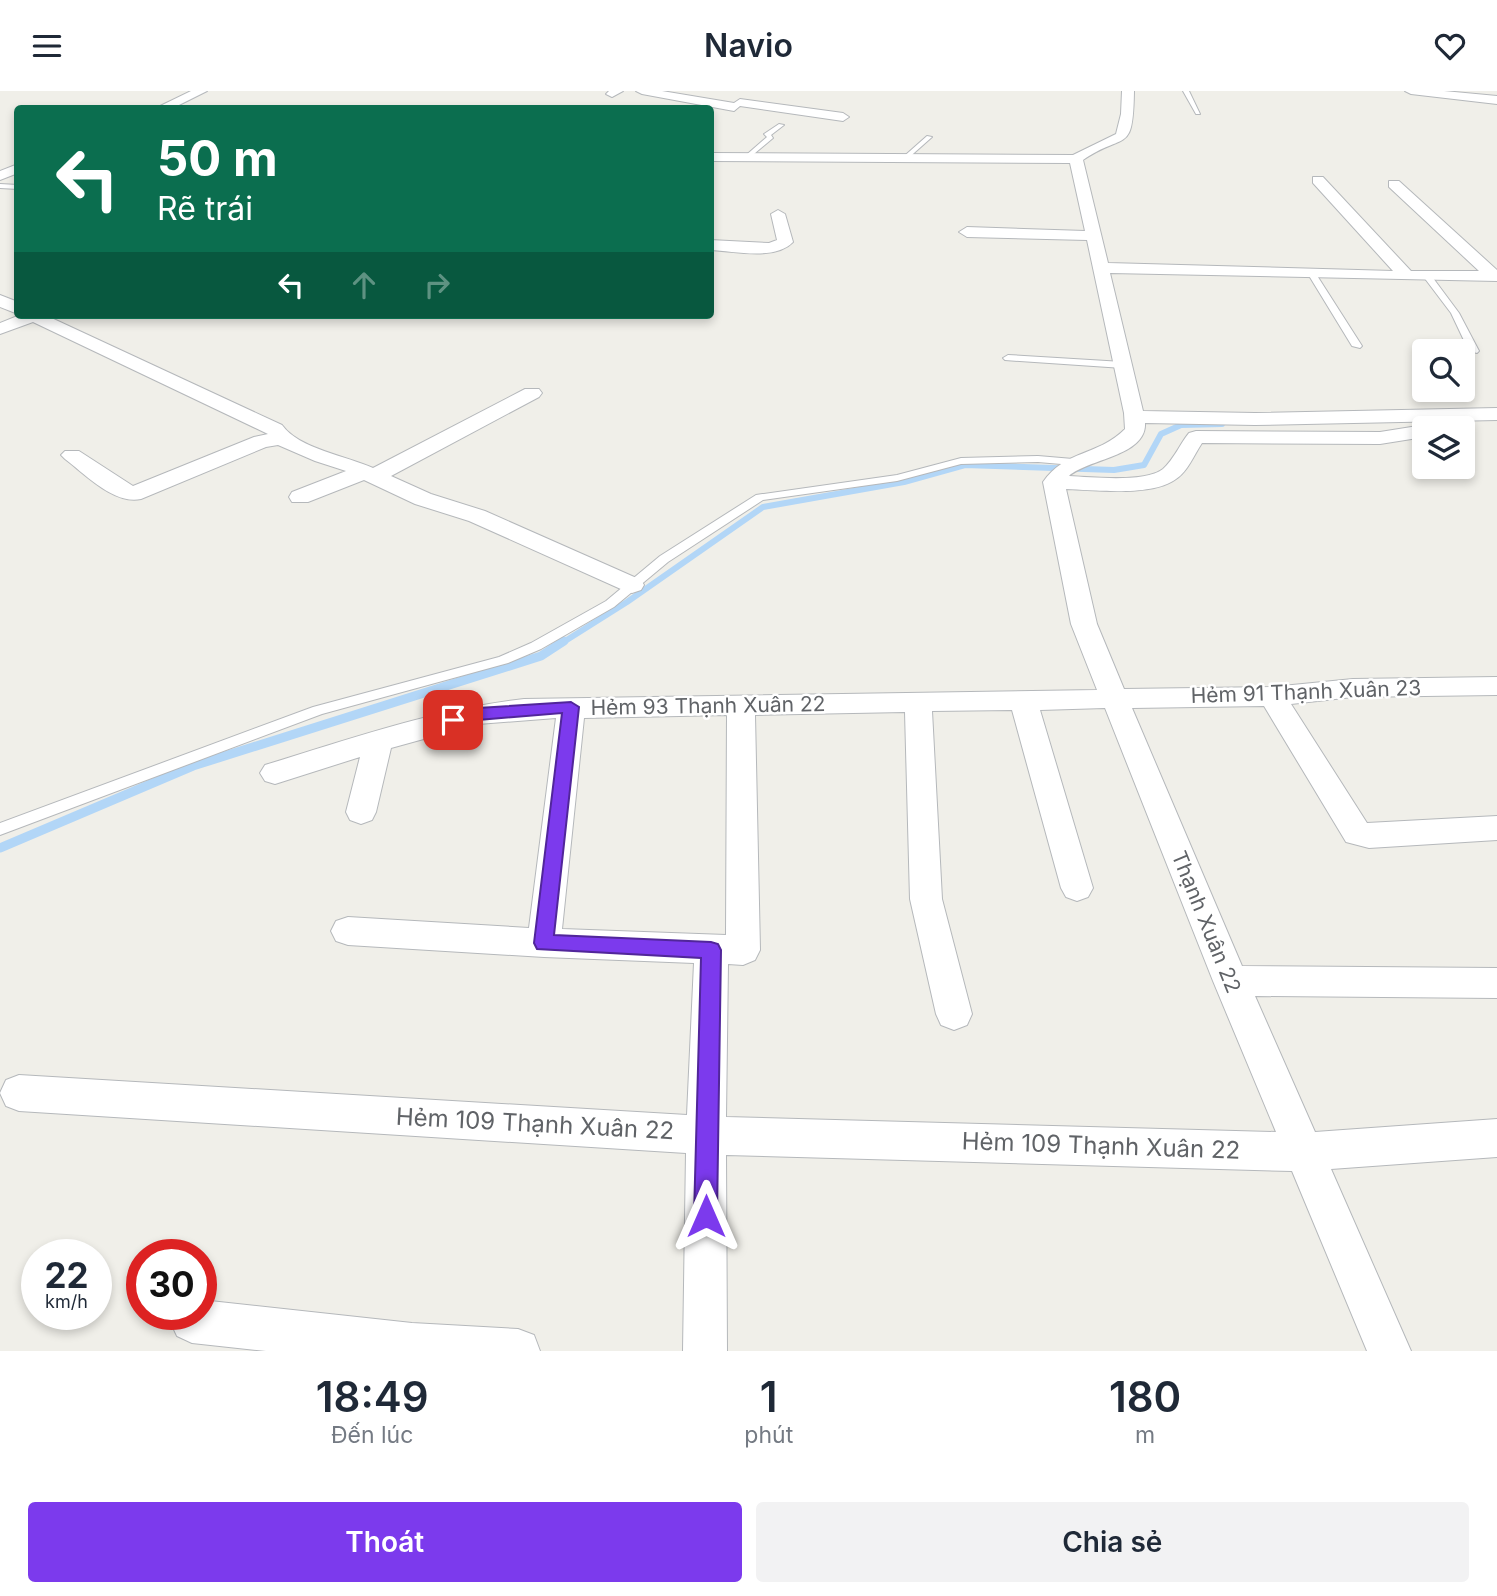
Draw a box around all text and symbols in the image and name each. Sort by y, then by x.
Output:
text: Navio [704,26,793,65]
icon: menu [28,27,66,65]
icon: heart [1431,27,1469,65]
text: 50 m [157,129,278,188]
icon: left [42,133,133,224]
text: Rẽ trái [157,189,253,228]
icon: left [272,266,310,304]
icon: ahead [345,266,383,304]
icon: right [418,266,456,304]
map controls [1412,339,1475,479]
button: search [1412,339,1475,402]
button: layers [1412,416,1475,479]
street label: Hẻm 91 Thạnh Xuân 23 [1190,675,1422,708]
pin [423,690,483,750]
street label: Hẻm 93 Thạnh Xuân 22 [590,691,826,720]
icon: arrive [434,701,472,739]
street label: Thạnh Xuân 22 [1167,847,1246,996]
street label: Hẻm 109 Thạnh Xuân 22 [395,1102,675,1145]
street label: Hẻm 109 Thạnh Xuân 22 [961,1126,1241,1165]
position arrow [669,1179,743,1253]
speed limit sign: 30 [126,1239,217,1330]
text: 22 [44,1254,89,1296]
text: km/h [45,1291,88,1312]
text: 18:49 [316,1371,429,1422]
text: 1 [760,1371,778,1422]
text: 180 [1109,1371,1181,1422]
text: Đến lúc [331,1421,413,1449]
text: phút [744,1421,793,1449]
text: m [1135,1421,1155,1449]
button: Thoát [28,1502,742,1582]
button: Chia sẻ [756,1502,1469,1582]

